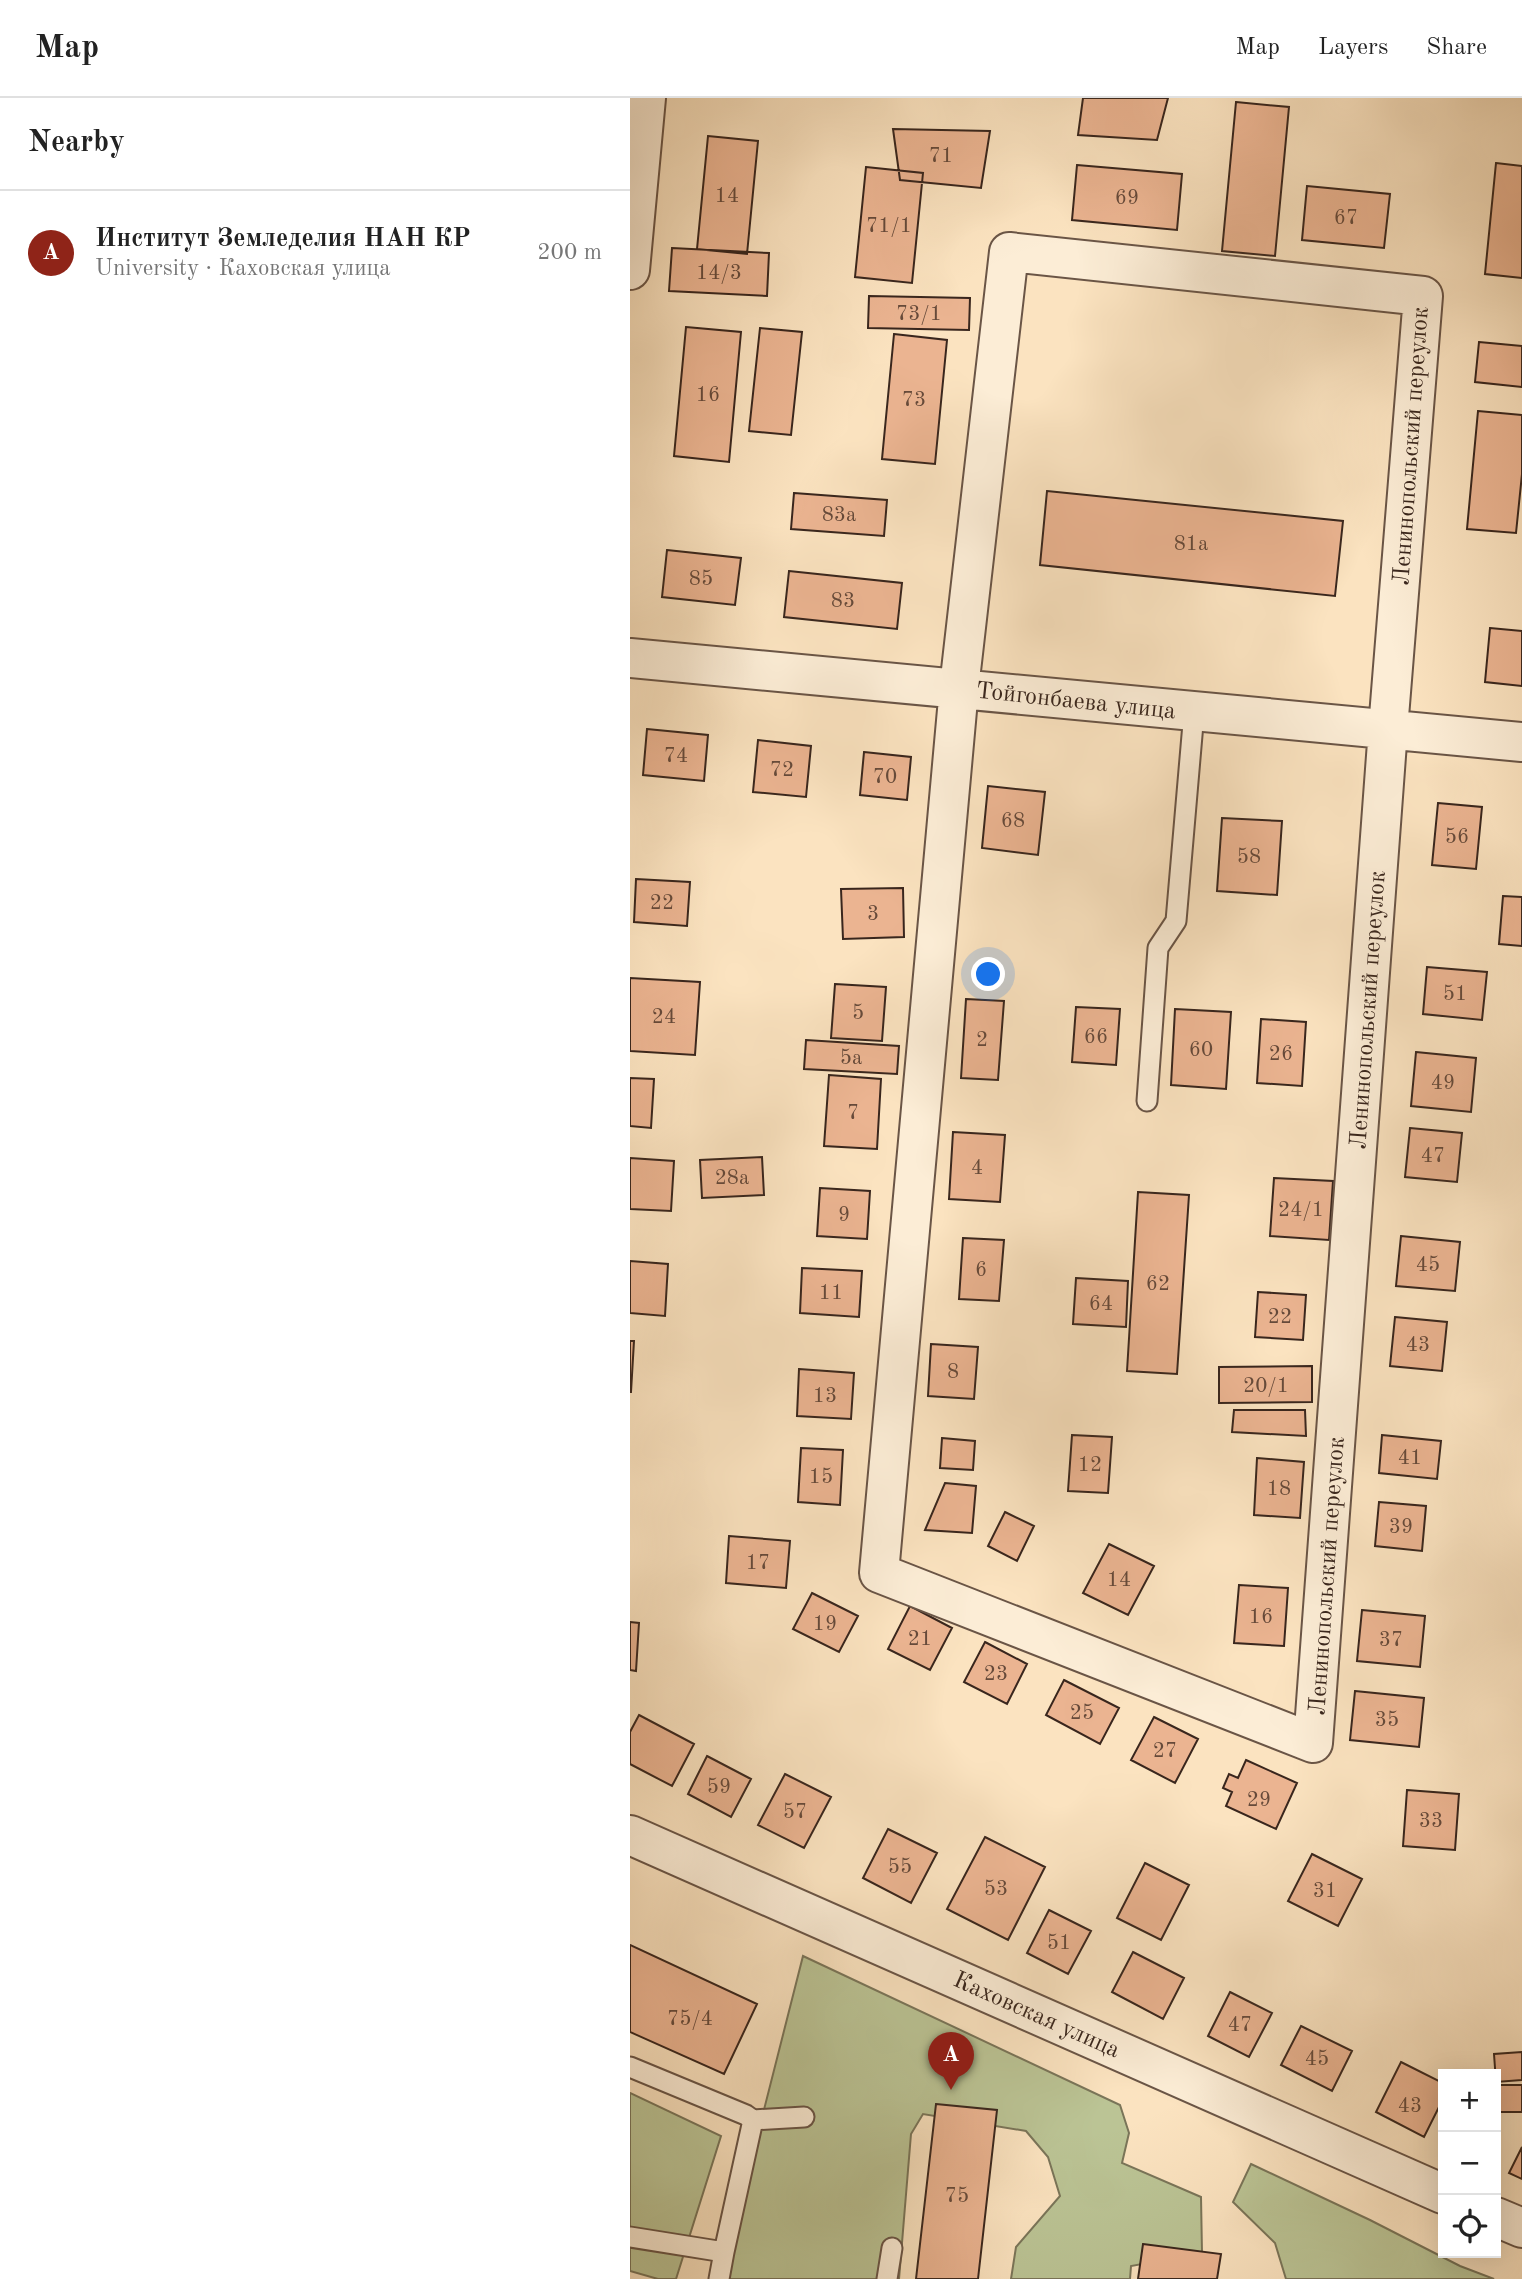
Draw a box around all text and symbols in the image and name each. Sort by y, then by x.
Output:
text: Map [35,32,99,65]
text: Map [1236,36,1280,60]
text: Layers [1318,36,1388,60]
text: Share [1426,36,1487,60]
text: Nearby [28,128,125,158]
house number: 71 [929,146,953,167]
house number: 14 [715,186,739,207]
house number: 69 [1115,188,1139,209]
house number: 67 [1334,208,1358,229]
house number: 71/1 [866,216,912,237]
text: Институт Земледелия НАН КР [95,226,471,252]
text: A [42,241,60,264]
text: 200 m [537,241,602,264]
text: University · Каховская улица [95,257,391,280]
house number: 14/3 [696,263,742,284]
house number: 73/1 [896,304,942,325]
street label: Ленинопольский переулок [1390,306,1434,586]
house number: 16 [696,385,720,406]
house number: 73 [902,390,926,411]
house number: 83а [822,505,856,526]
house number: 81а [1174,534,1208,555]
house number: 85 [689,569,713,590]
house number: 83 [831,591,855,612]
street label: Тойгонбаева улица [975,680,1177,724]
house number: 74 [664,746,688,767]
house number: 72 [770,760,794,781]
house number: 70 [873,767,897,788]
house number: 68 [1001,811,1025,832]
house number: 56 [1445,827,1469,848]
house number: 58 [1237,847,1261,868]
street label: Ленинопольский переулок [1347,870,1391,1150]
house number: 22 [650,893,674,914]
house number: 3 [867,904,879,925]
your location [971,957,1005,991]
house number: 51 [1443,984,1467,1005]
house number: 5 [852,1003,864,1024]
house number: 24 [652,1007,676,1028]
house number: 66 [1084,1027,1108,1048]
house number: 2 [976,1030,988,1051]
house number: 60 [1189,1040,1213,1061]
house number: 26 [1269,1044,1293,1065]
house number: 5а [840,1048,862,1069]
house number: 49 [1431,1073,1455,1094]
house number: 7 [847,1103,859,1124]
house number: 47 [1421,1146,1445,1167]
house number: 4 [971,1158,983,1179]
house number: 28а [715,1168,749,1189]
house number: 24/1 [1278,1200,1324,1221]
house number: 9 [838,1205,850,1226]
house number: 45 [1416,1255,1440,1276]
house number: 6 [975,1260,987,1281]
house number: 62 [1146,1274,1170,1295]
house number: 11 [819,1283,843,1304]
house number: 64 [1089,1294,1113,1315]
house number: 22 [1268,1307,1292,1328]
house number: 43 [1406,1335,1430,1356]
house number: 8 [947,1362,959,1383]
house number: 20/1 [1243,1376,1289,1397]
house number: 13 [813,1386,837,1407]
street label: Ленинопольский переулок [1306,1436,1350,1716]
house number: 41 [1398,1448,1422,1469]
house number: 12 [1078,1455,1102,1476]
house number: 15 [809,1467,833,1488]
house number: 18 [1267,1479,1291,1500]
house number: 39 [1389,1517,1413,1538]
house number: 17 [746,1553,770,1574]
house number: 14 [1107,1570,1131,1591]
house number: 16 [1249,1607,1273,1628]
house number: 19 [813,1614,837,1635]
house number: 21 [908,1629,932,1650]
house number: 37 [1379,1630,1403,1651]
house number: 23 [984,1664,1008,1685]
house number: 25 [1070,1703,1094,1724]
house number: 35 [1375,1710,1399,1731]
house number: 27 [1153,1741,1177,1762]
house number: 59 [707,1777,731,1798]
house number: 29 [1247,1790,1271,1811]
house number: 57 [783,1802,807,1823]
house number: 33 [1419,1811,1443,1832]
house number: 55 [888,1857,912,1878]
house number: 53 [984,1879,1008,1900]
house number: 31 [1313,1881,1337,1902]
house number: 51 [1047,1933,1071,1954]
street label: Каховская улица [949,1968,1123,2063]
house number: 75/4 [667,2009,713,2030]
house number: 47 [1228,2015,1252,2036]
pin: A [928,2032,974,2090]
house number: 45 [1305,2049,1329,2070]
map controls [1438,2069,1501,2258]
button: + [1438,2069,1501,2132]
house number: 43 [1398,2096,1422,2117]
button: − [1438,2132,1501,2195]
house number: 75 [945,2186,969,2207]
button: locate [1438,2195,1501,2258]

